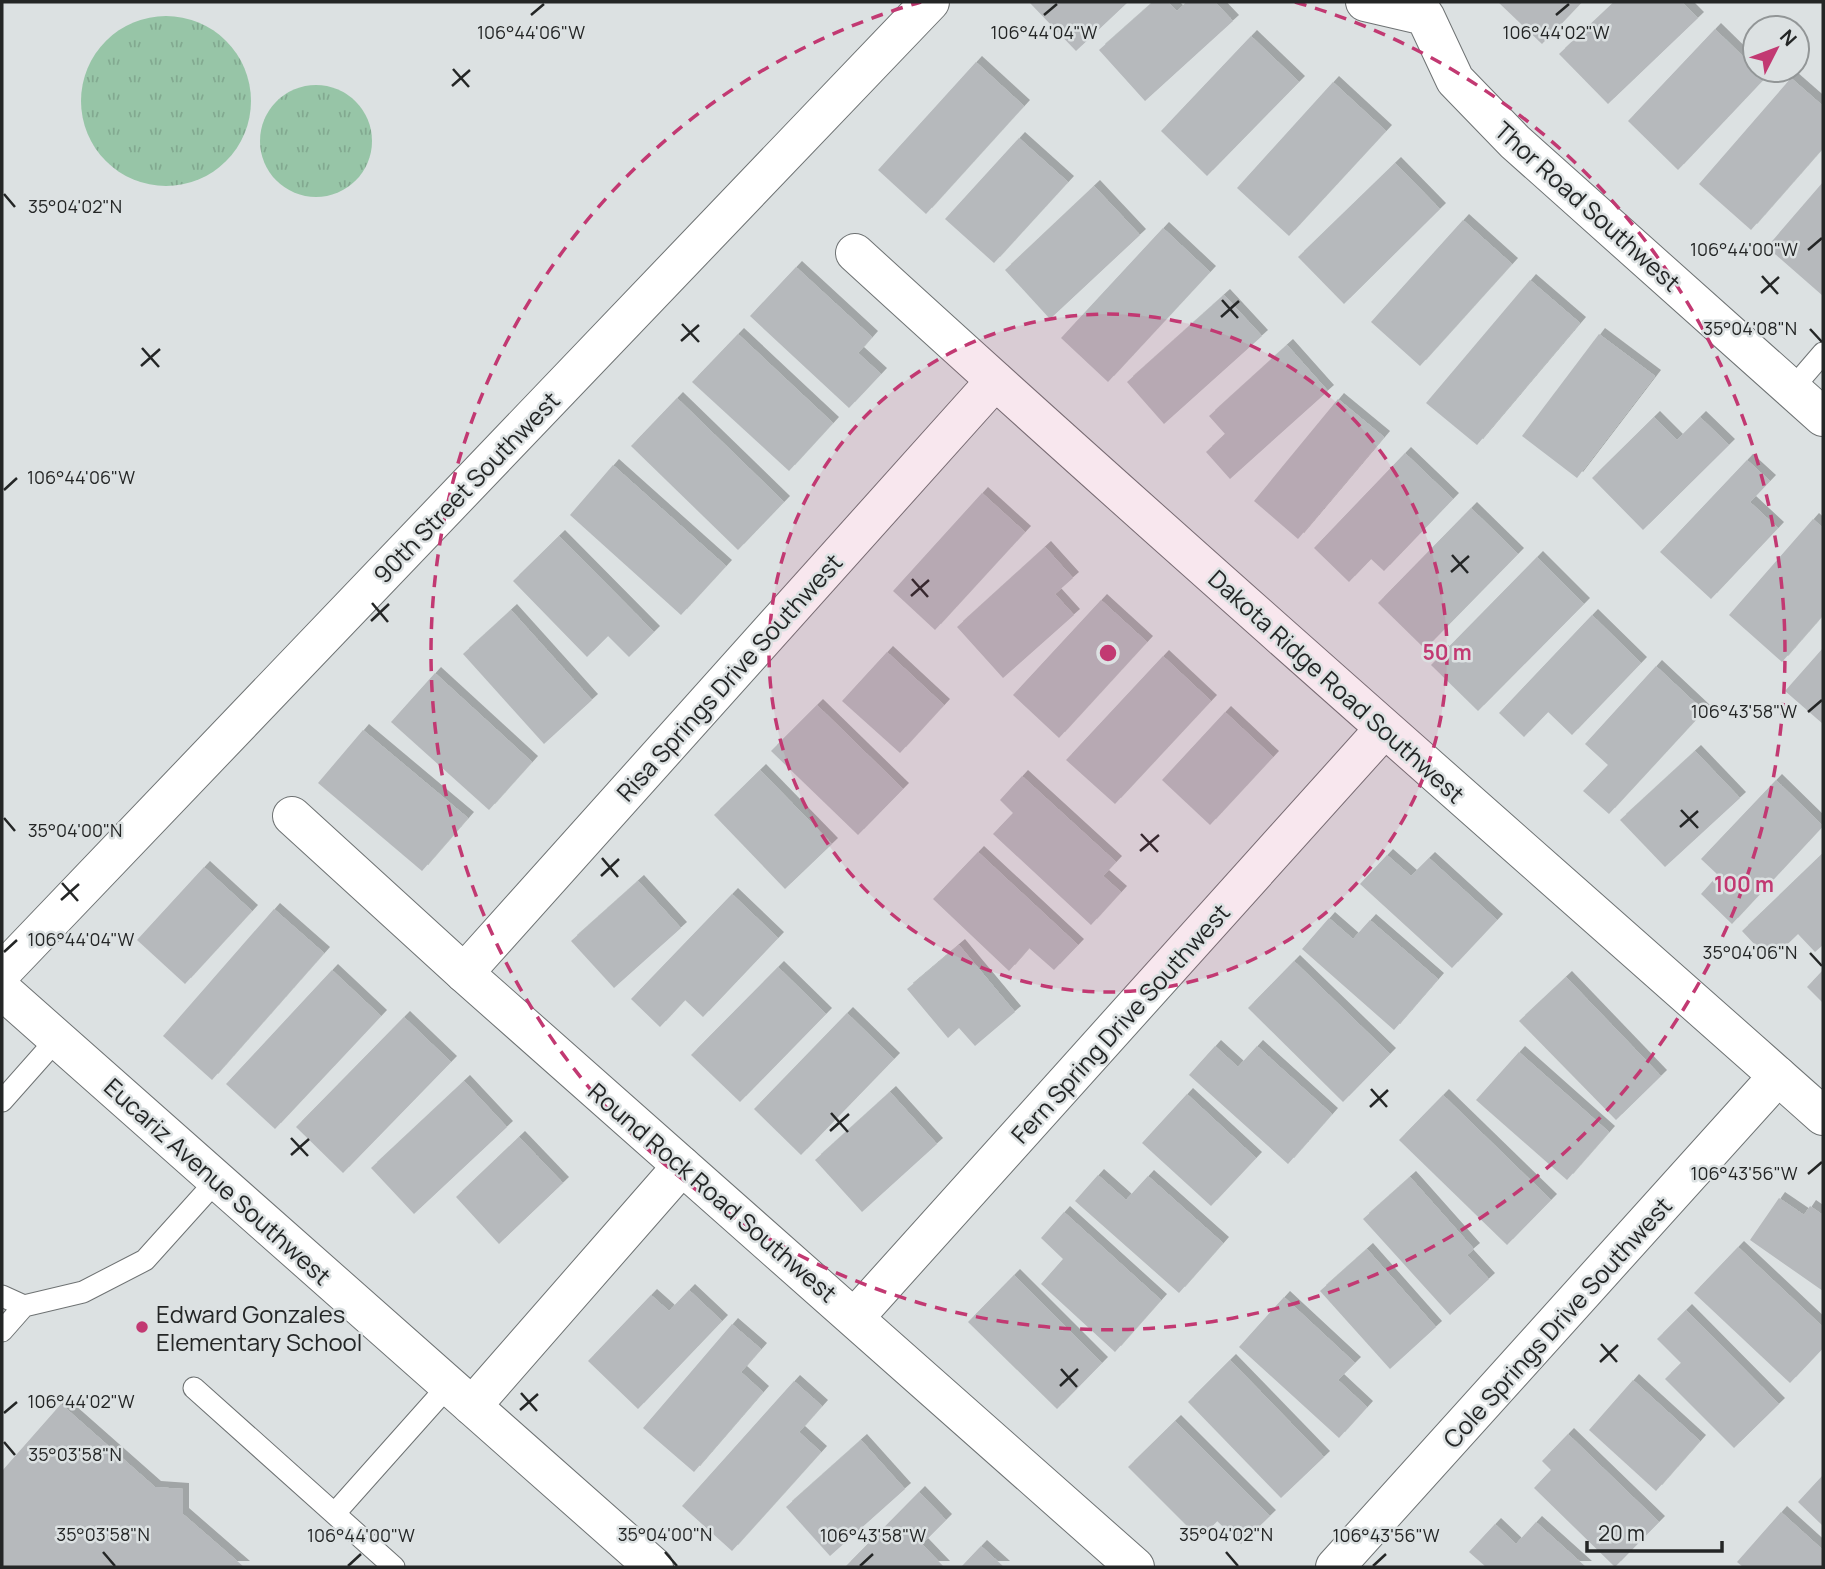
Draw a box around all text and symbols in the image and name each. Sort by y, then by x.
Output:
north arrow [1741,14,1811,84]
text: 106°44'06"W [477,20,585,44]
text: 106°44'04"W [991,20,1098,44]
text: 106°44'02"W [1502,20,1610,44]
text: N [1774,24,1803,51]
street label: Thor Road Southwest [1488,114,1688,298]
text: 35°04'02"N [28,194,122,218]
text: 106°44'00"W [1690,237,1798,261]
text: 35°04'08"N [1703,316,1797,340]
street label: 90th Street Southwest [366,384,566,590]
text: 106°44'06"W [27,465,135,489]
street label: Risa Springs Drive Southwest [609,546,849,808]
street label: Dakota Ridge Road Southwest [1202,562,1472,810]
text: 50 m [1422,638,1472,666]
centre of rings [1096,641,1120,665]
text: 106°43'58"W [1691,699,1797,723]
text: 35°04'00"N [28,818,122,842]
text: 100 m [1714,870,1774,898]
street label: Fern Spring Drive Southwest [1003,896,1237,1150]
text: 106°44'04"W [28,927,135,951]
text: 35°04'06"N [1703,940,1797,964]
street label: Eucariz Avenue Southwest [98,1070,338,1292]
street label: Round Rock Road Southwest [582,1075,844,1309]
text: 106°43'56"W [1690,1161,1798,1185]
street label: Cole Springs Drive Southwest [1435,1189,1679,1455]
place label: Edward Gonzales Elementary School [156,1297,362,1358]
marker: Edward Gonzales Elementary School [134,1319,150,1335]
text: 106°44'02"W [27,1389,135,1413]
text: 35°03'58"N [28,1442,122,1466]
scale bar [1587,1510,1722,1554]
text: 20 m [1598,1519,1645,1547]
text: 35°03'58"N [56,1522,150,1546]
text: 35°04'00"N [618,1522,712,1546]
text: 35°04'02"N [1179,1522,1273,1546]
text: 106°44'00"W [307,1523,415,1547]
text: 106°43'58"W [820,1523,926,1547]
text: 106°43'56"W [1332,1523,1440,1547]

